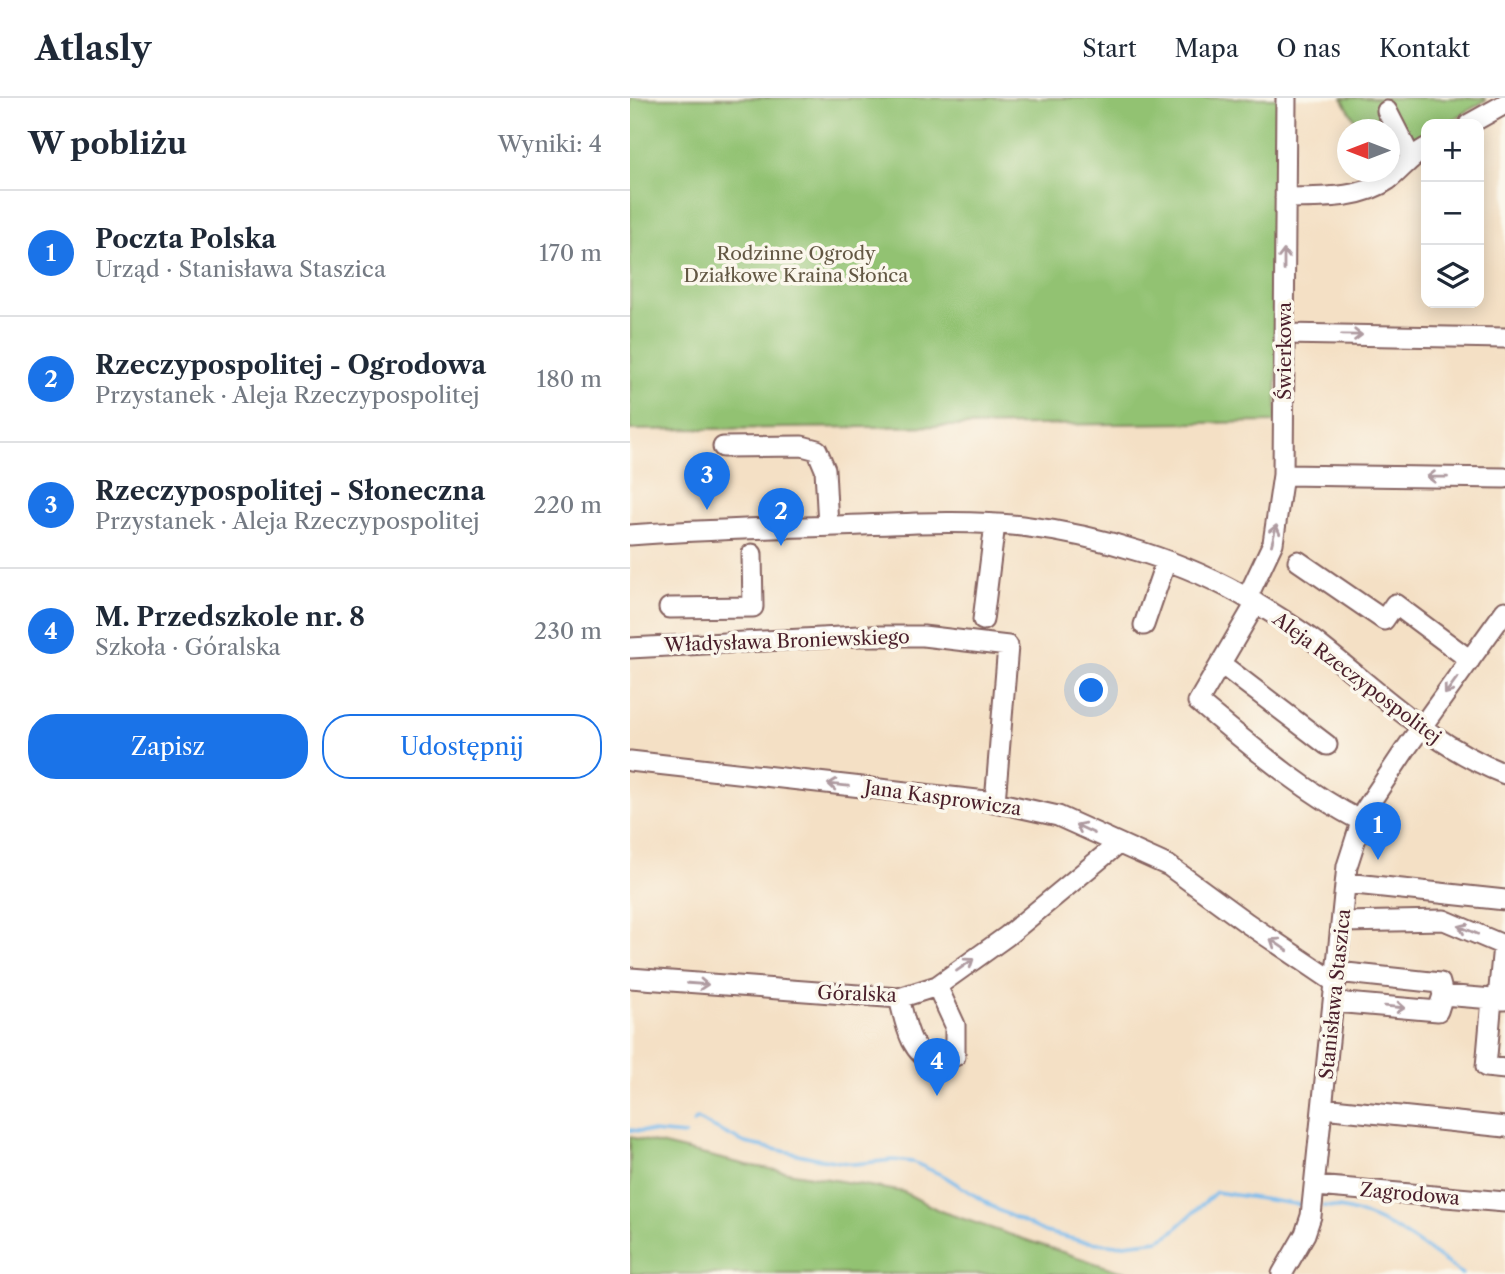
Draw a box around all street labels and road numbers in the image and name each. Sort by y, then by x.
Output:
street label: Świerkowa [1273,302,1296,400]
street label: Aleja Rzeczypospolitej [1268,607,1446,749]
street label: Władysława Broniewskiego [663,625,910,657]
street label: Jana Kasprowicza [860,775,1023,820]
street label: Stanisława Staszica [1315,908,1355,1080]
street label: Góralska [817,981,897,1007]
street label: Zagrodowa [1359,1178,1461,1210]

